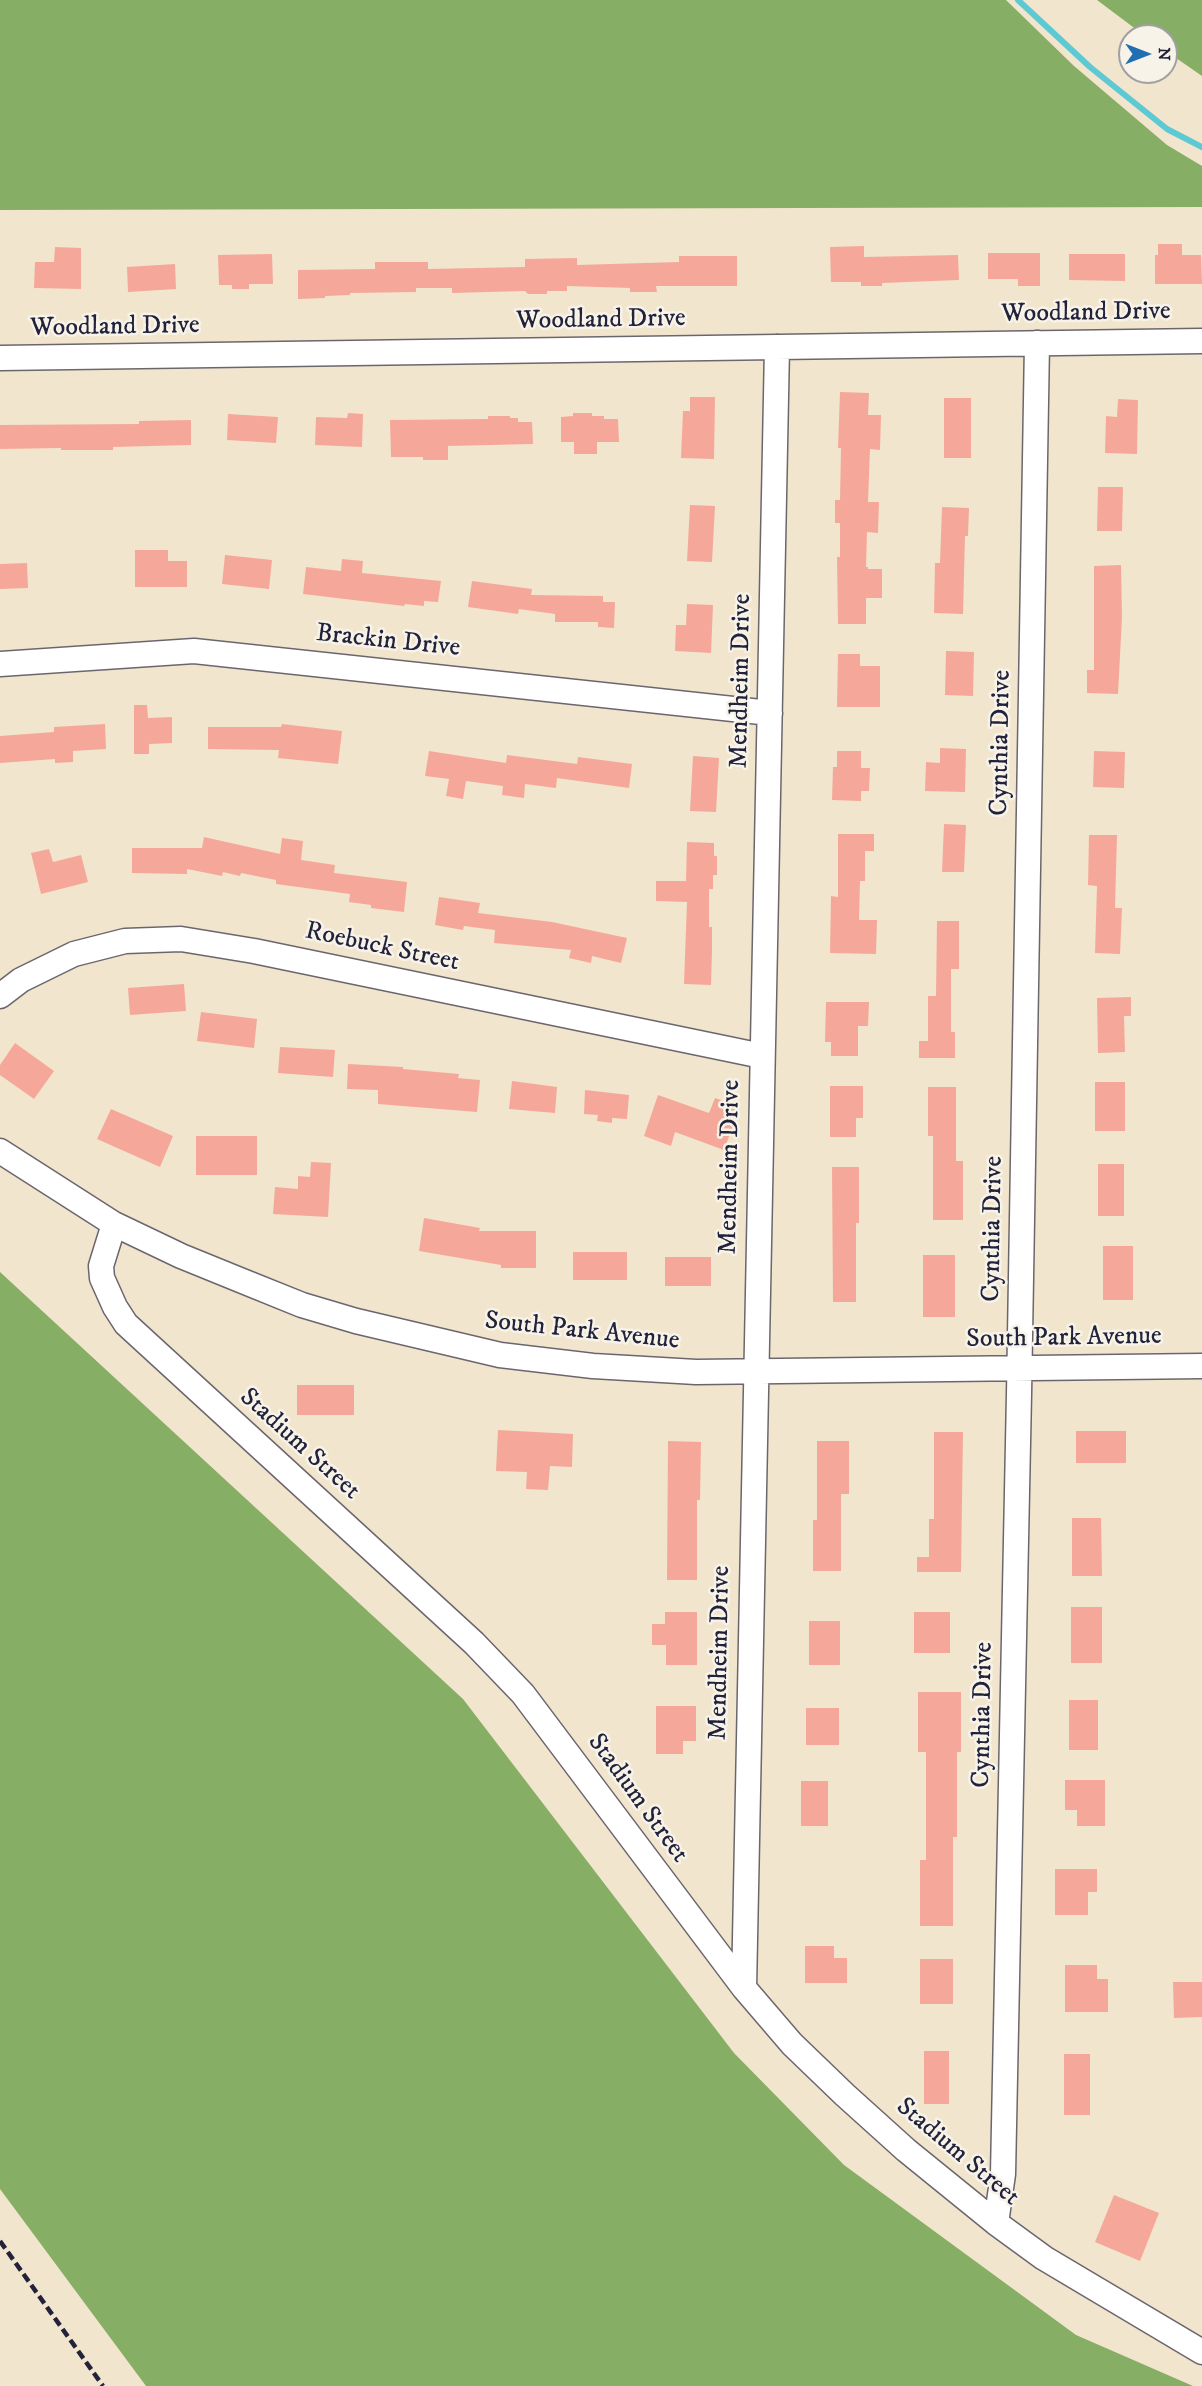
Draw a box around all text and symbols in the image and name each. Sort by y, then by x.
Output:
north arrow [1118,24,1178,84]
text: N [1154,47,1174,61]
street label: Woodland Drive [1001,297,1171,331]
street label: Woodland Drive [516,304,686,338]
street label: Woodland Drive [30,311,200,345]
street label: Mendheim Drive [725,593,759,769]
street label: Brackin Drive [314,619,462,665]
street label: Cynthia Drive [985,670,1019,816]
street label: Roebuck Street [302,916,462,980]
street label: Mendheim Drive [714,1079,748,1255]
street label: Cynthia Drive [977,1156,1011,1302]
street label: South Park Avenue [483,1306,681,1358]
street label: South Park Avenue [966,1322,1162,1356]
street label: Stadium Street [232,1383,366,1507]
street label: Mendheim Drive [704,1565,738,1741]
street label: Cynthia Drive [967,1642,1001,1788]
street label: Stadium Street [580,1728,694,1870]
street label: Stadium Street [889,2092,1025,2214]

